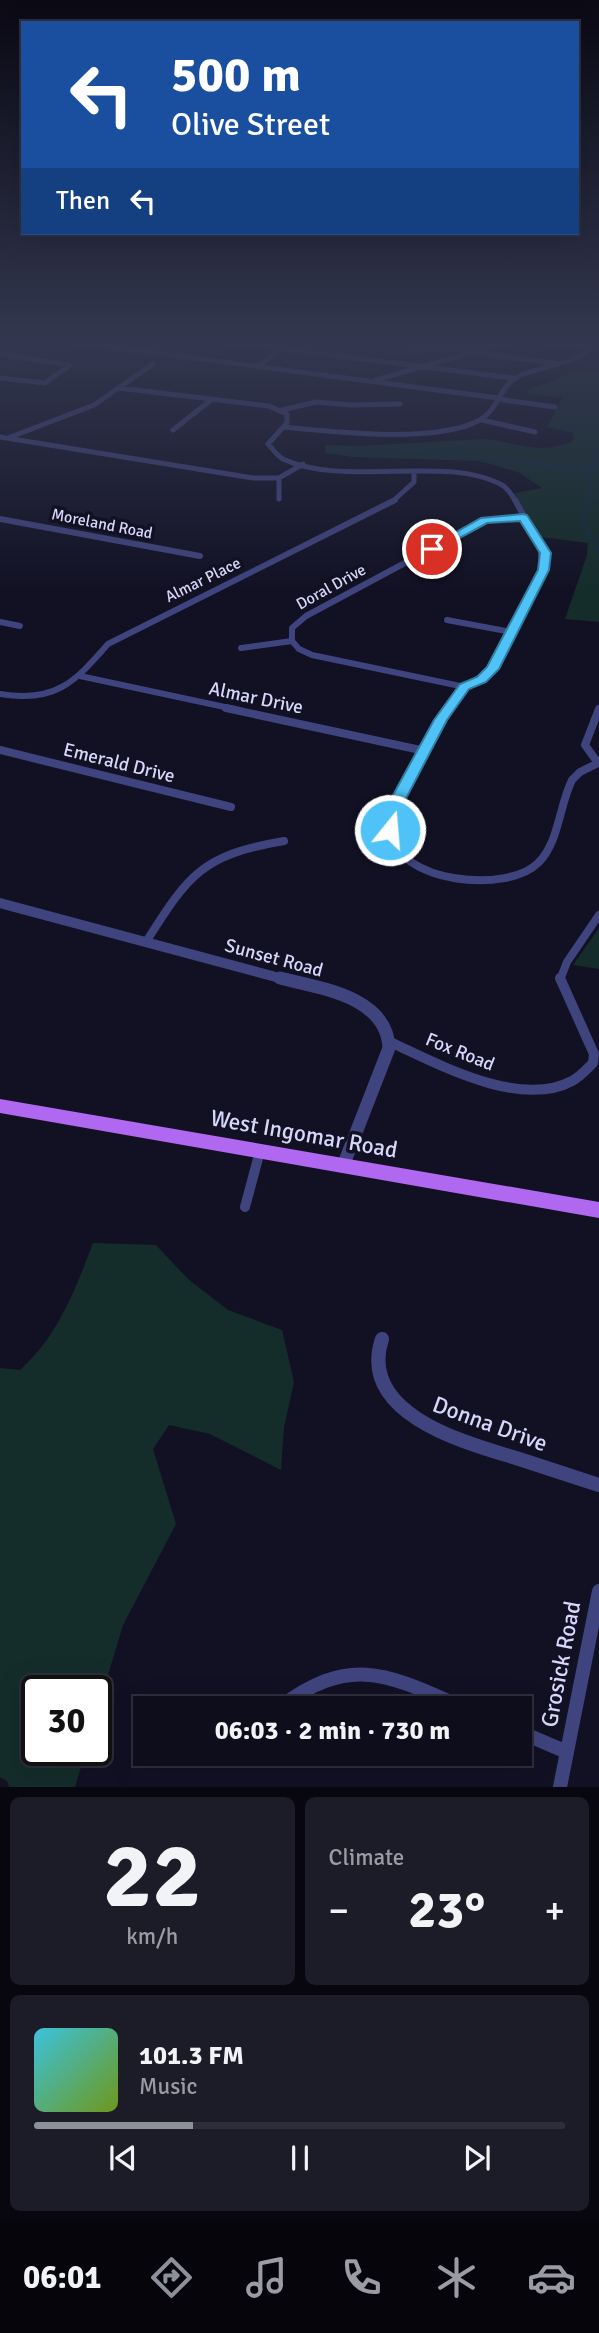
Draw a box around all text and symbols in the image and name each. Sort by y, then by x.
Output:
text: 500 m [171,45,301,105]
icon: left [56,49,147,140]
text: Olive Street [171,105,330,144]
icon: left [124,182,162,220]
text: Then [56,185,110,217]
street label: Moreland Road [50,504,154,544]
pin [402,519,462,579]
icon: arrive [413,530,451,568]
street label: Almar Place [162,553,244,607]
street label: Doral Drive [293,560,369,614]
street label: Almar Drive [207,676,305,720]
street label: Emerald Drive [61,738,177,788]
position arrow [353,793,427,867]
street label: Sunset Road [222,933,326,983]
street label: Fox Road [422,1027,498,1077]
street label: West Ingomar Road [208,1103,400,1165]
street label: Donna Drive [429,1390,551,1458]
street label: Grosick Road [535,1599,587,1729]
speed limit sign: 30 [21,1675,112,1766]
text: 06:03 · 2 min · 730 m [215,1715,450,1747]
text: 22 [103,1820,201,1933]
text: Climate [329,1843,404,1872]
text: 23° [408,1878,485,1942]
text: − [329,1887,349,1934]
text: + [544,1887,565,1934]
text: km/h [126,1922,178,1951]
text: 101.3 FM [139,2040,244,2072]
text: Music [139,2072,197,2101]
icon: previous [104,2139,142,2177]
icon: pause [281,2139,319,2177]
icon: next [458,2139,496,2177]
icon: directions [147,2253,196,2302]
icon: music [242,2253,291,2302]
icon: phone [337,2253,386,2302]
icon: climate [432,2253,481,2302]
icon: car [527,2253,576,2302]
text: 06:01 [23,2258,102,2297]

